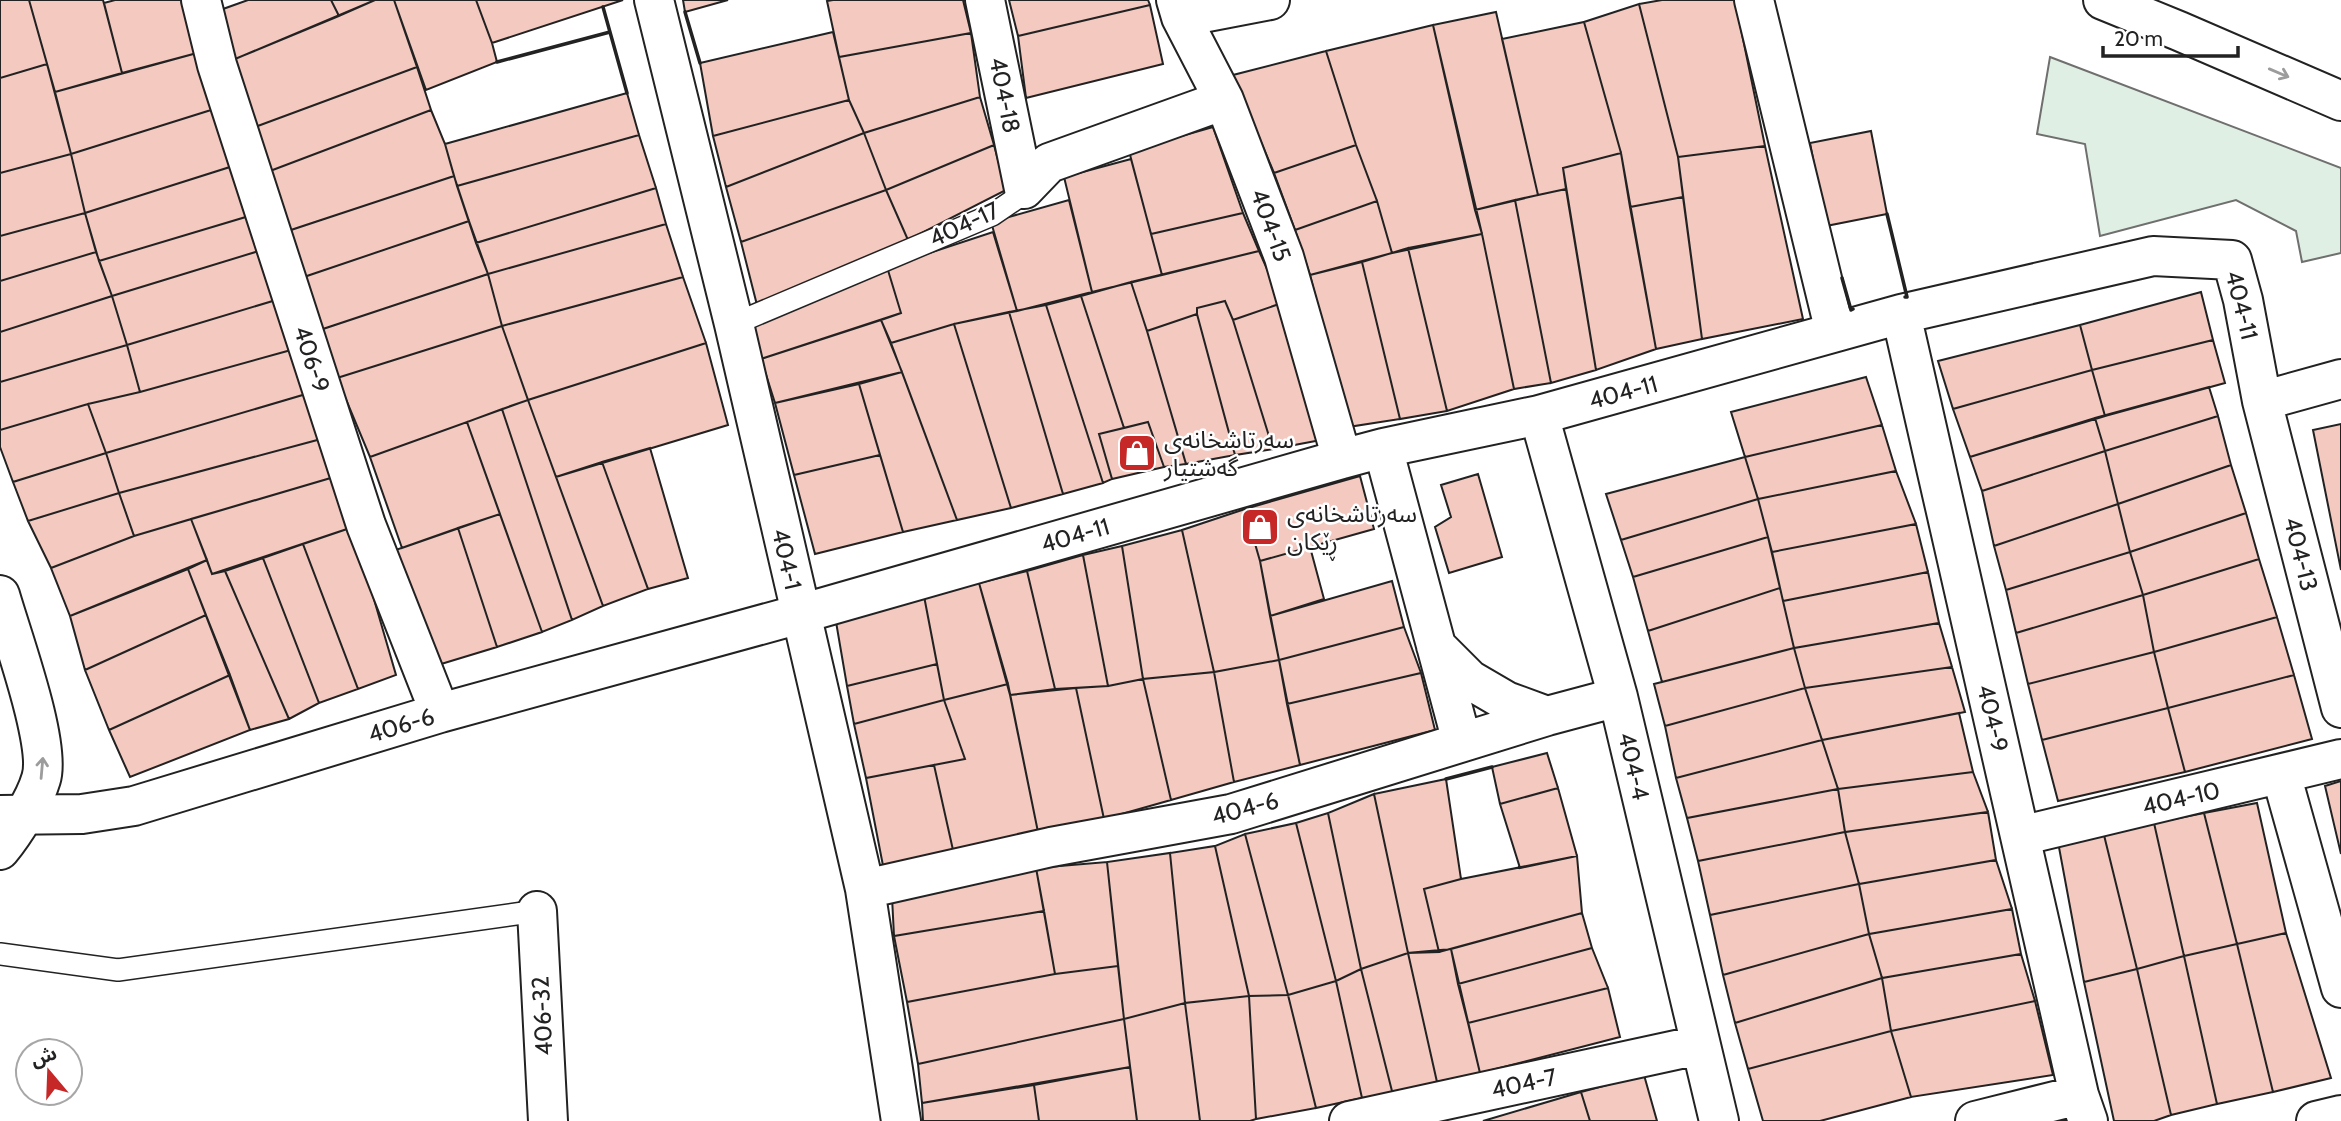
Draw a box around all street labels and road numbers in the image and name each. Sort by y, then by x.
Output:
street label: 404-18 [983,55,1027,135]
street label: 404-15 [1245,185,1297,265]
street label: 404-17 [924,195,1004,253]
street label: 404-11 [2219,268,2265,342]
street label: 406-9 [288,322,336,396]
street label: 404-11 [1585,369,1661,415]
street label: 404-11 [1037,511,1113,559]
street label: 404-13 [2278,514,2324,594]
street label: 404-1 [766,525,808,593]
street label: 404-9 [1971,681,2015,755]
street label: 406-6 [364,701,438,749]
street label: 404-4 [1612,729,1656,803]
street label: 404-10 [2139,775,2223,821]
street label: 404-6 [1208,785,1282,831]
street label: 406-32 [525,975,559,1057]
street label: 404-7 [1489,1062,1559,1104]

